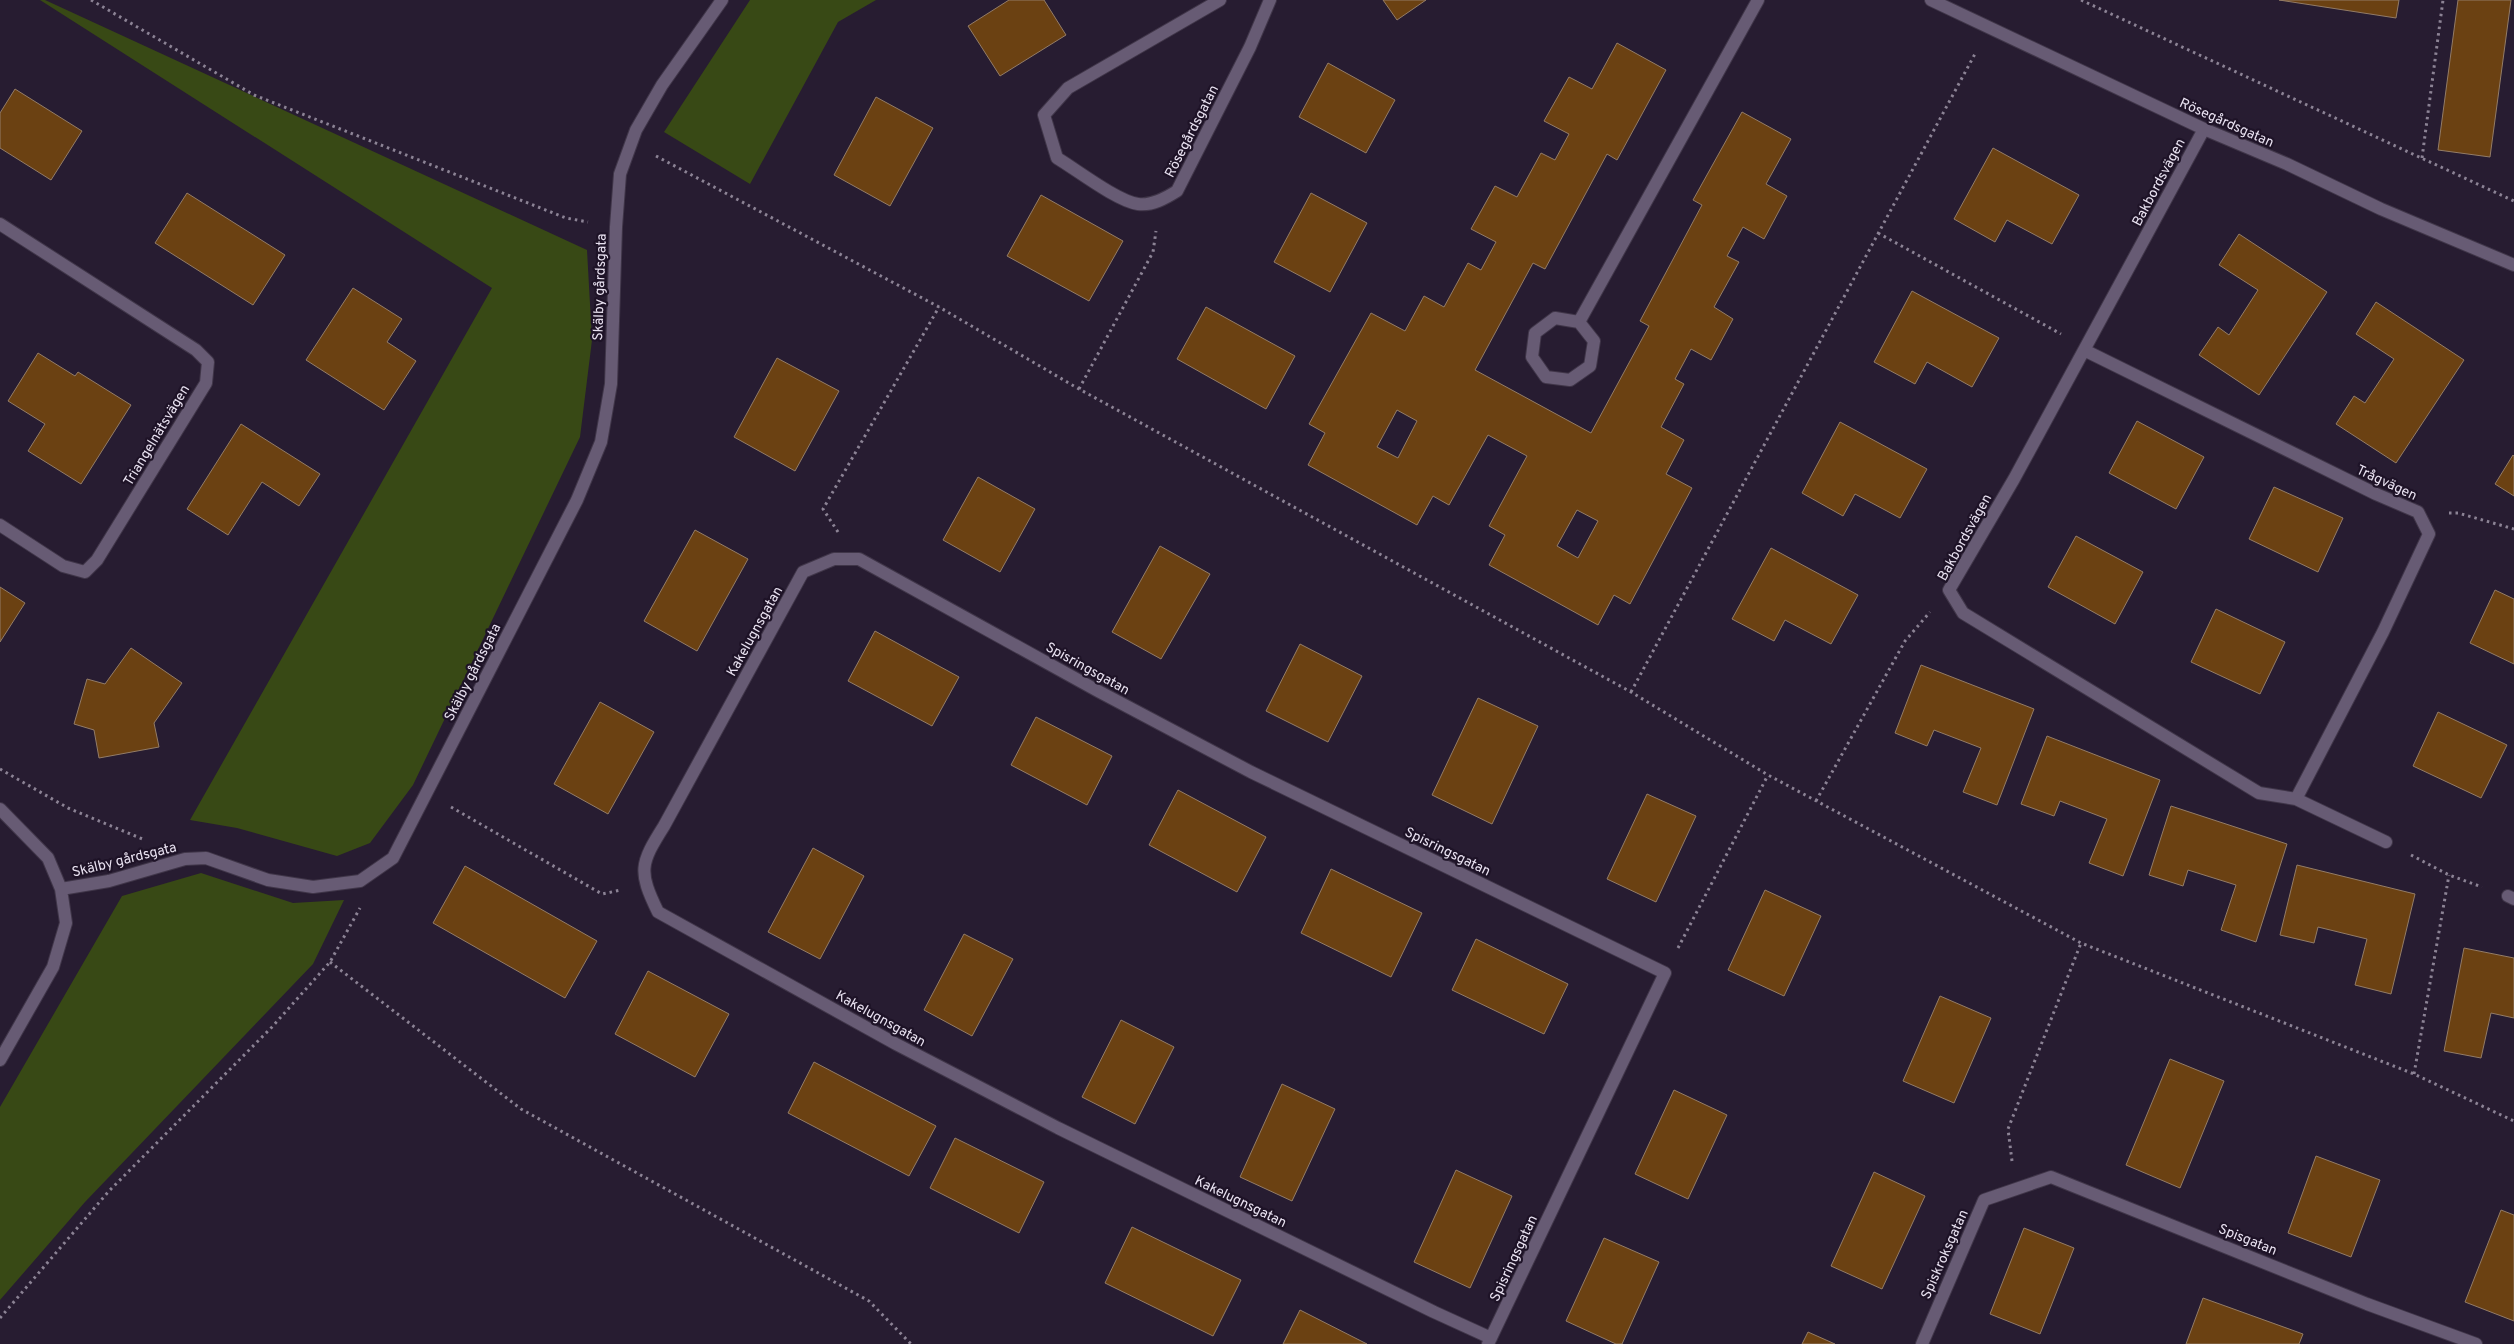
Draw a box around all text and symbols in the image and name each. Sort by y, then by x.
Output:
street label: Rösegårdsgatan [1162,83,1223,181]
street label: Rösegårdsgatan [2177,95,2276,152]
street label: Bakbordsvägen [2129,136,2190,229]
street label: Skälby gårdsgata [590,233,611,341]
street label: Triangelnätsvägen [120,382,194,489]
street label: Trågvägen [2353,462,2419,505]
street label: Bakbordsvägen [1934,491,1996,584]
street label: Kakelugnsgatan [724,584,787,680]
street label: Skälby gårdsgata [441,621,505,724]
street label: Spisringsgatan [1042,639,1132,699]
street label: Spisringsgatan [1402,824,1493,880]
street label: Skälby gårdsgata [70,839,178,882]
street label: Kakelugnsgatan [832,988,928,1051]
street label: Kakelugnsgatan [1191,1173,1289,1232]
street label: Spiskroksgatan [1918,1207,1973,1302]
street label: Spisringsgatan [1487,1213,1542,1305]
street label: Spisgatan [2216,1221,2279,1260]

